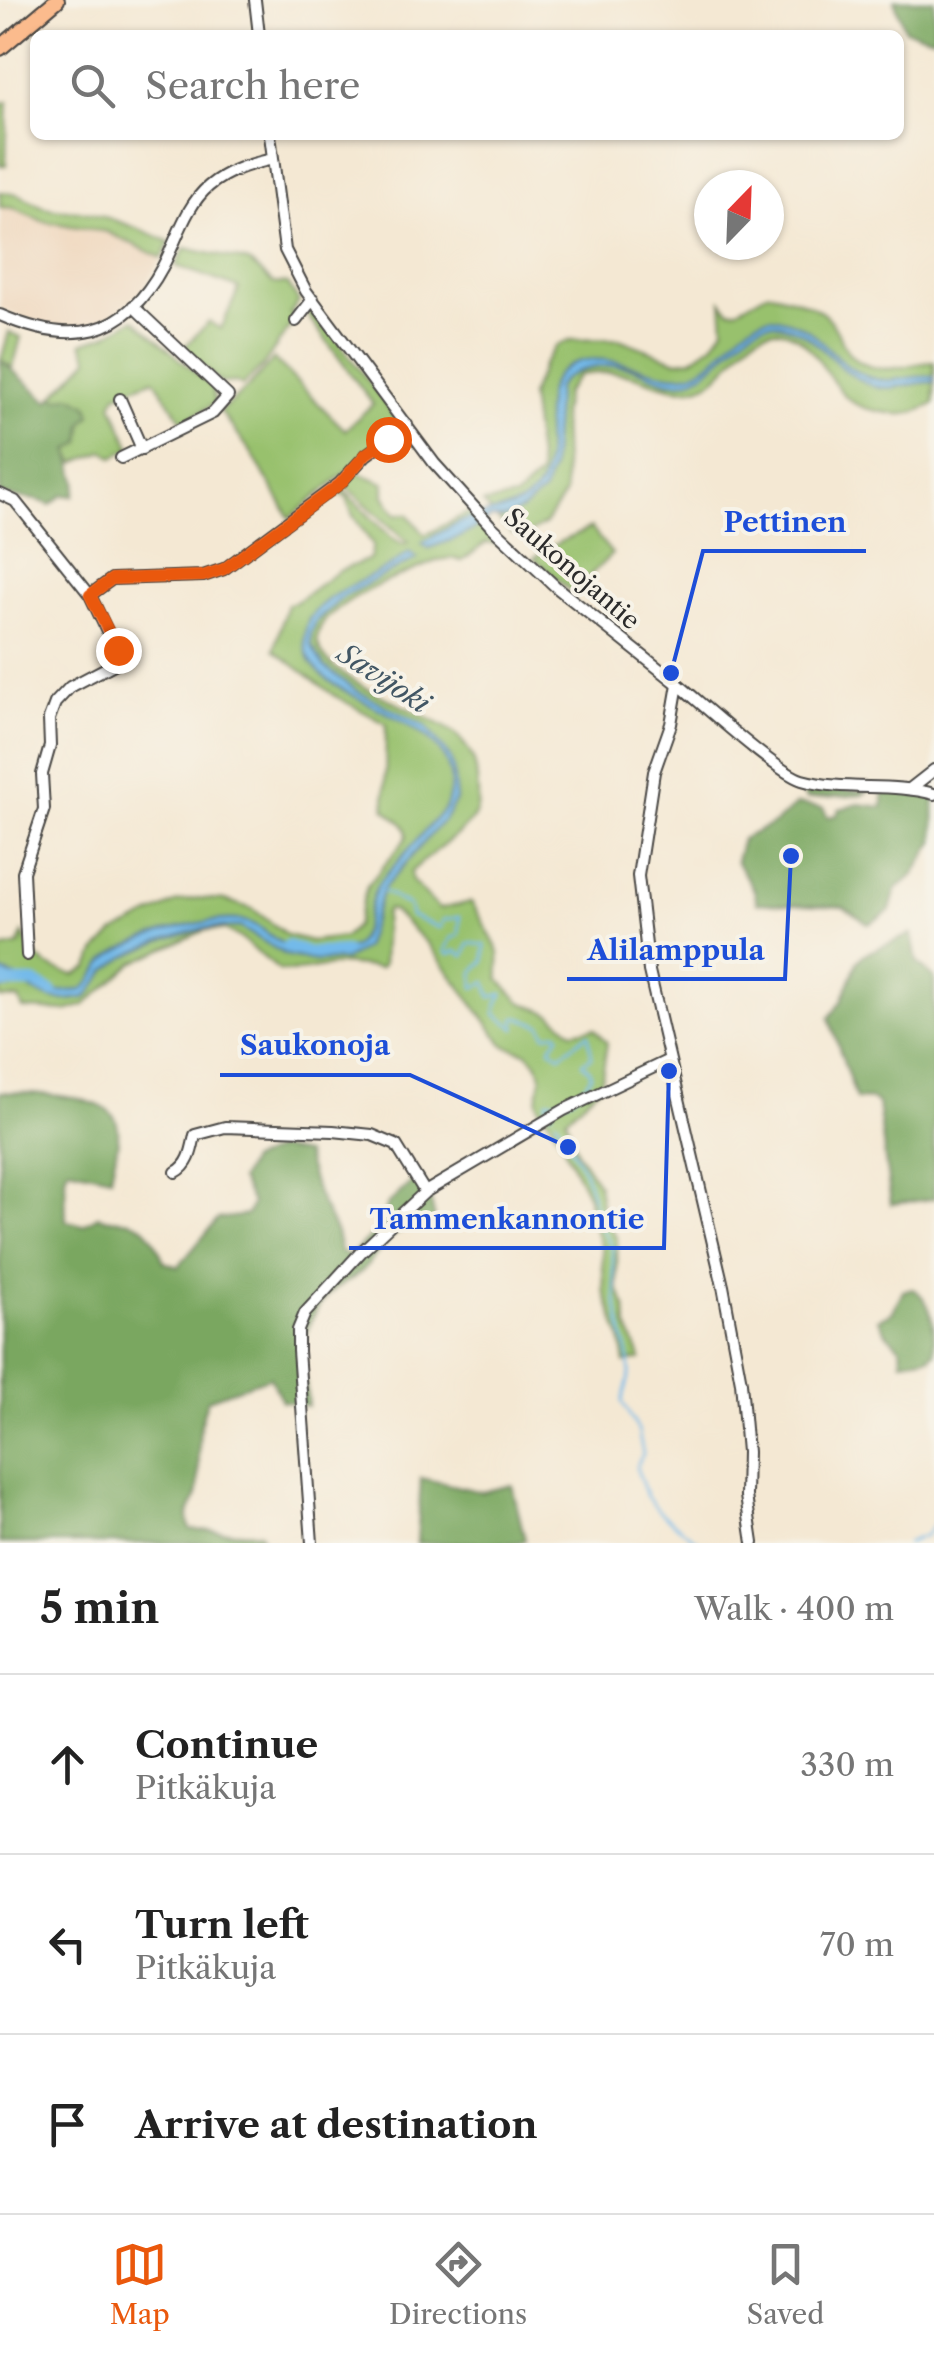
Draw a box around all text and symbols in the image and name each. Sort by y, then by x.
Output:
search box [30,30,904,140]
icon: search [65,58,120,113]
text: Search here [145,62,360,109]
north arrow [694,170,784,260]
route start [366,417,412,463]
callout: Pettinen [703,493,866,551]
street label: Saukonojantie [498,502,646,636]
text: Pettinen [724,505,846,539]
route end [96,628,142,674]
water label: Savijoki [330,635,438,721]
callout: Alilamppula [567,921,785,979]
text: Alilamppula [586,933,766,967]
callout: Saukonoja [220,1017,410,1075]
text: Saukonoja [240,1028,391,1062]
callout: Tammenkannontie [349,1190,664,1248]
text: Tammenkannontie [370,1202,644,1236]
text: 5 min [40,1582,159,1634]
text: Walk · 400 m [694,1589,894,1628]
text: Continue [135,1721,318,1768]
icon: ahead [40,1737,95,1792]
text: 330 m [800,1745,894,1784]
text: Pitkäkuja [135,1768,276,1807]
text: Turn left [135,1901,309,1948]
icon: left [40,1917,95,1972]
text: 70 m [820,1925,894,1964]
text: Pitkäkuja [135,1948,276,1987]
icon: arrive [40,2097,95,2152]
text: Arrive at destination [135,2101,538,2148]
tab: Map [110,2237,170,2331]
tab: Directions [389,2237,527,2331]
tab: Saved [747,2237,824,2331]

